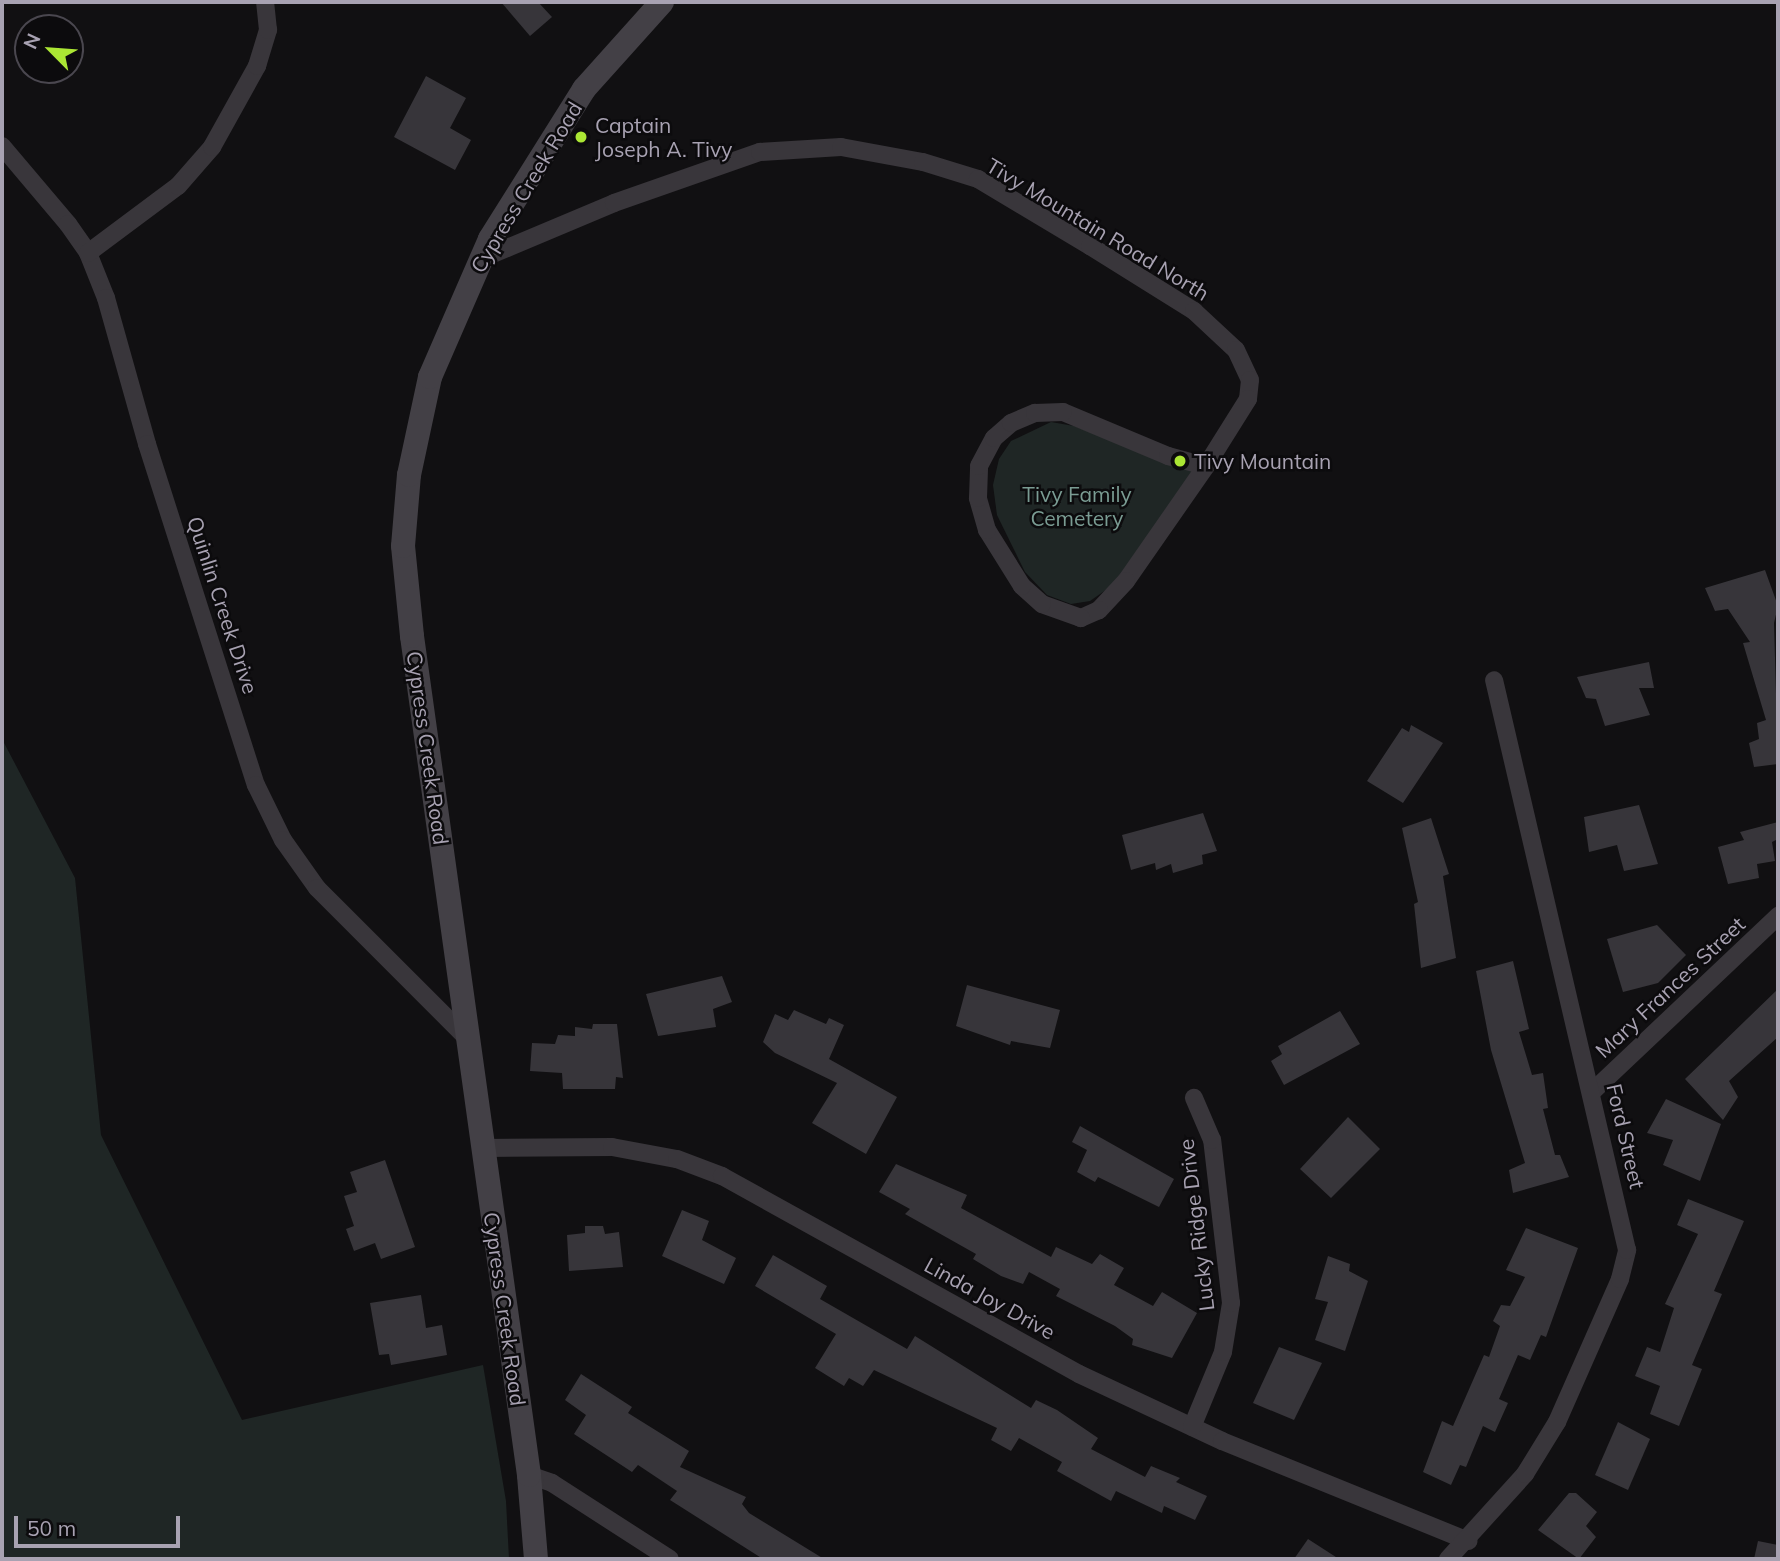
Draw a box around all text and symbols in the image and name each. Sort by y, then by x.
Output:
north arrow [14,14,84,84]
text: N [18,29,46,53]
street label: Cypress Creek Road [465,97,587,277]
place label: Captain Joseph A. Tivy [595,112,732,162]
marker: Captain Joseph A. Tivy [573,129,589,145]
street label: Tivy Mountain Road North [982,152,1214,306]
place label: Tivy Mountain [1194,448,1331,474]
marker: Tivy Mountain [1172,453,1188,469]
park label: Tivy Family Cemetery [1022,481,1132,531]
street label: Quinlin Creek Drive [182,513,264,697]
street label: Cypress Creek Road [402,650,454,846]
street label: Mary Frances Street [1590,911,1750,1063]
street label: Ford Street [1602,1081,1650,1191]
street label: Lucky Ridge Drive [1173,1137,1219,1313]
street label: Cypress Creek Road [479,1211,531,1407]
street label: Linda Joy Drive [920,1252,1060,1344]
scale bar [18,1502,184,1546]
text: 50 m [27,1515,76,1541]

